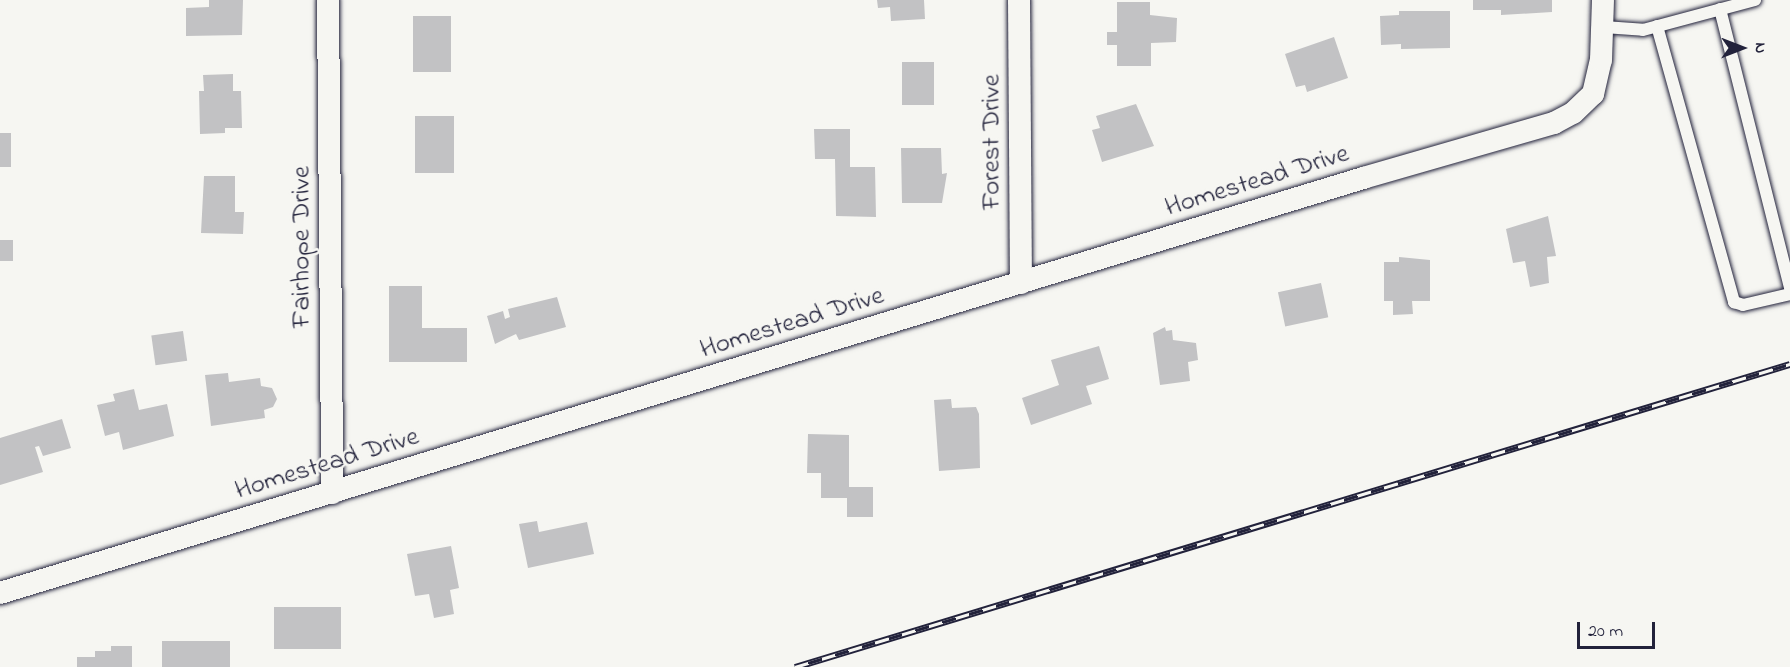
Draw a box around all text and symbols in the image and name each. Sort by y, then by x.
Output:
north arrow [1712,18,1772,78]
text: N [1748,43,1772,53]
street label: Forest Drive [976,74,1008,210]
street label: Homestead Drive [1161,138,1353,224]
street label: Fairhope Drive [286,166,318,328]
street label: Homestead Drive [696,280,888,366]
street label: Homestead Drive [231,421,423,507]
scale bar [1580,610,1658,648]
text: 20 m [1588,619,1623,645]

